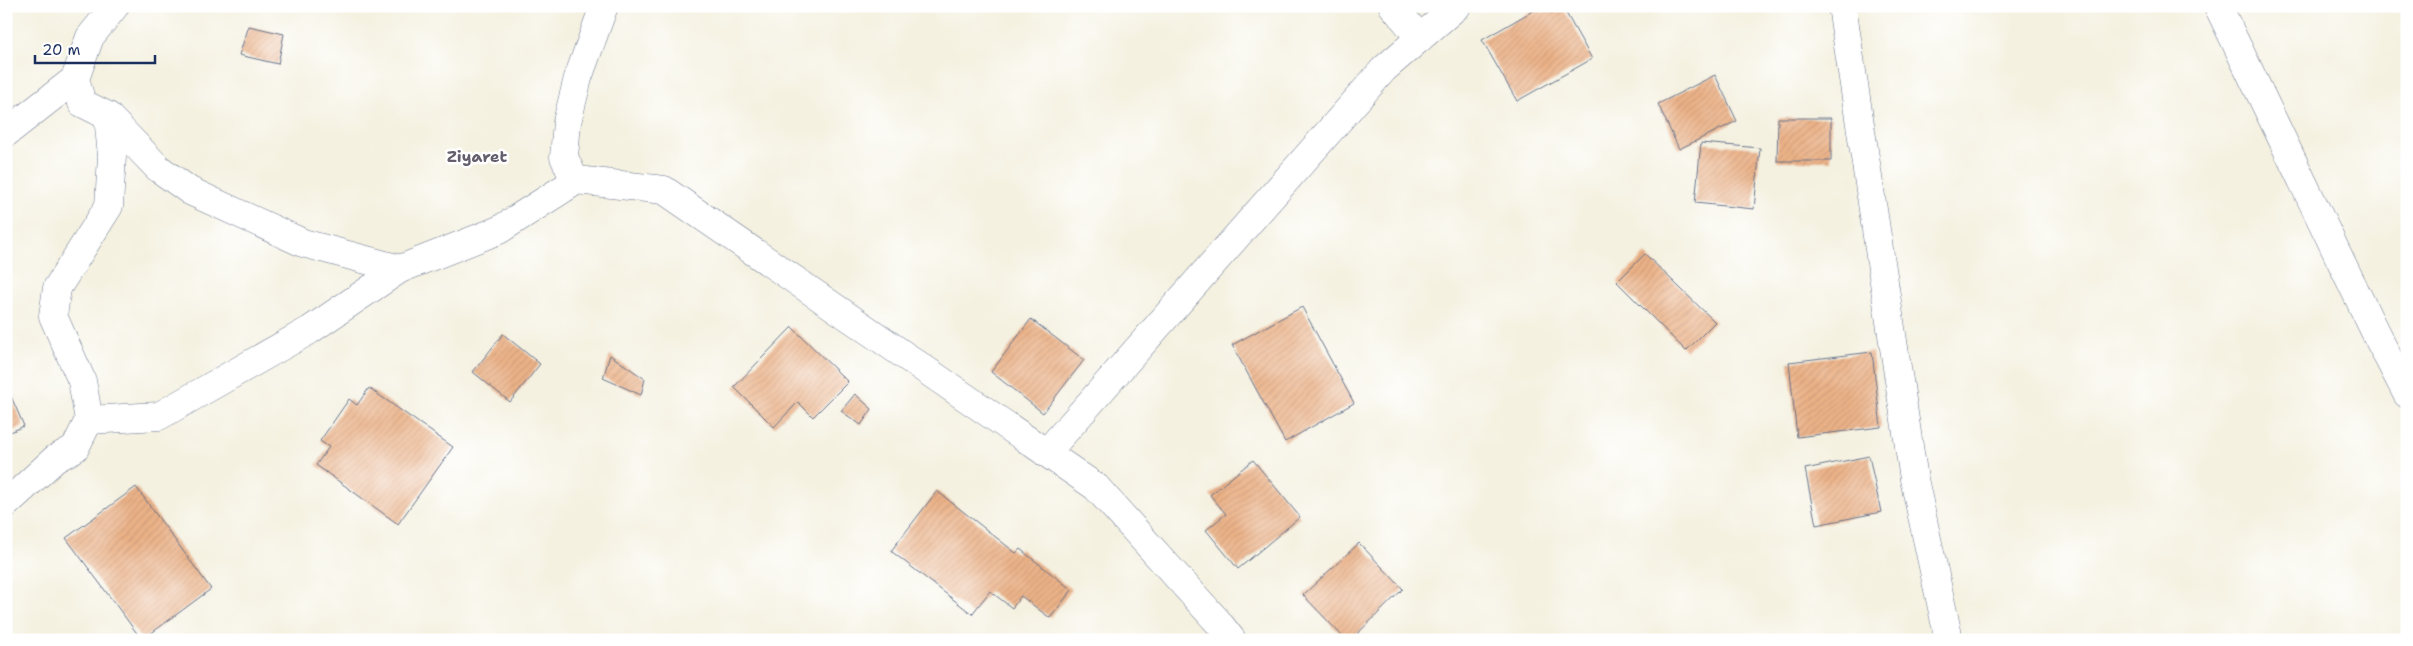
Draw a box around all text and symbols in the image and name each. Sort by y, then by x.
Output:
scale bar [35,32,155,64]
text: 20 m [42,40,81,60]
district label: Ziyaret [447,146,508,167]

